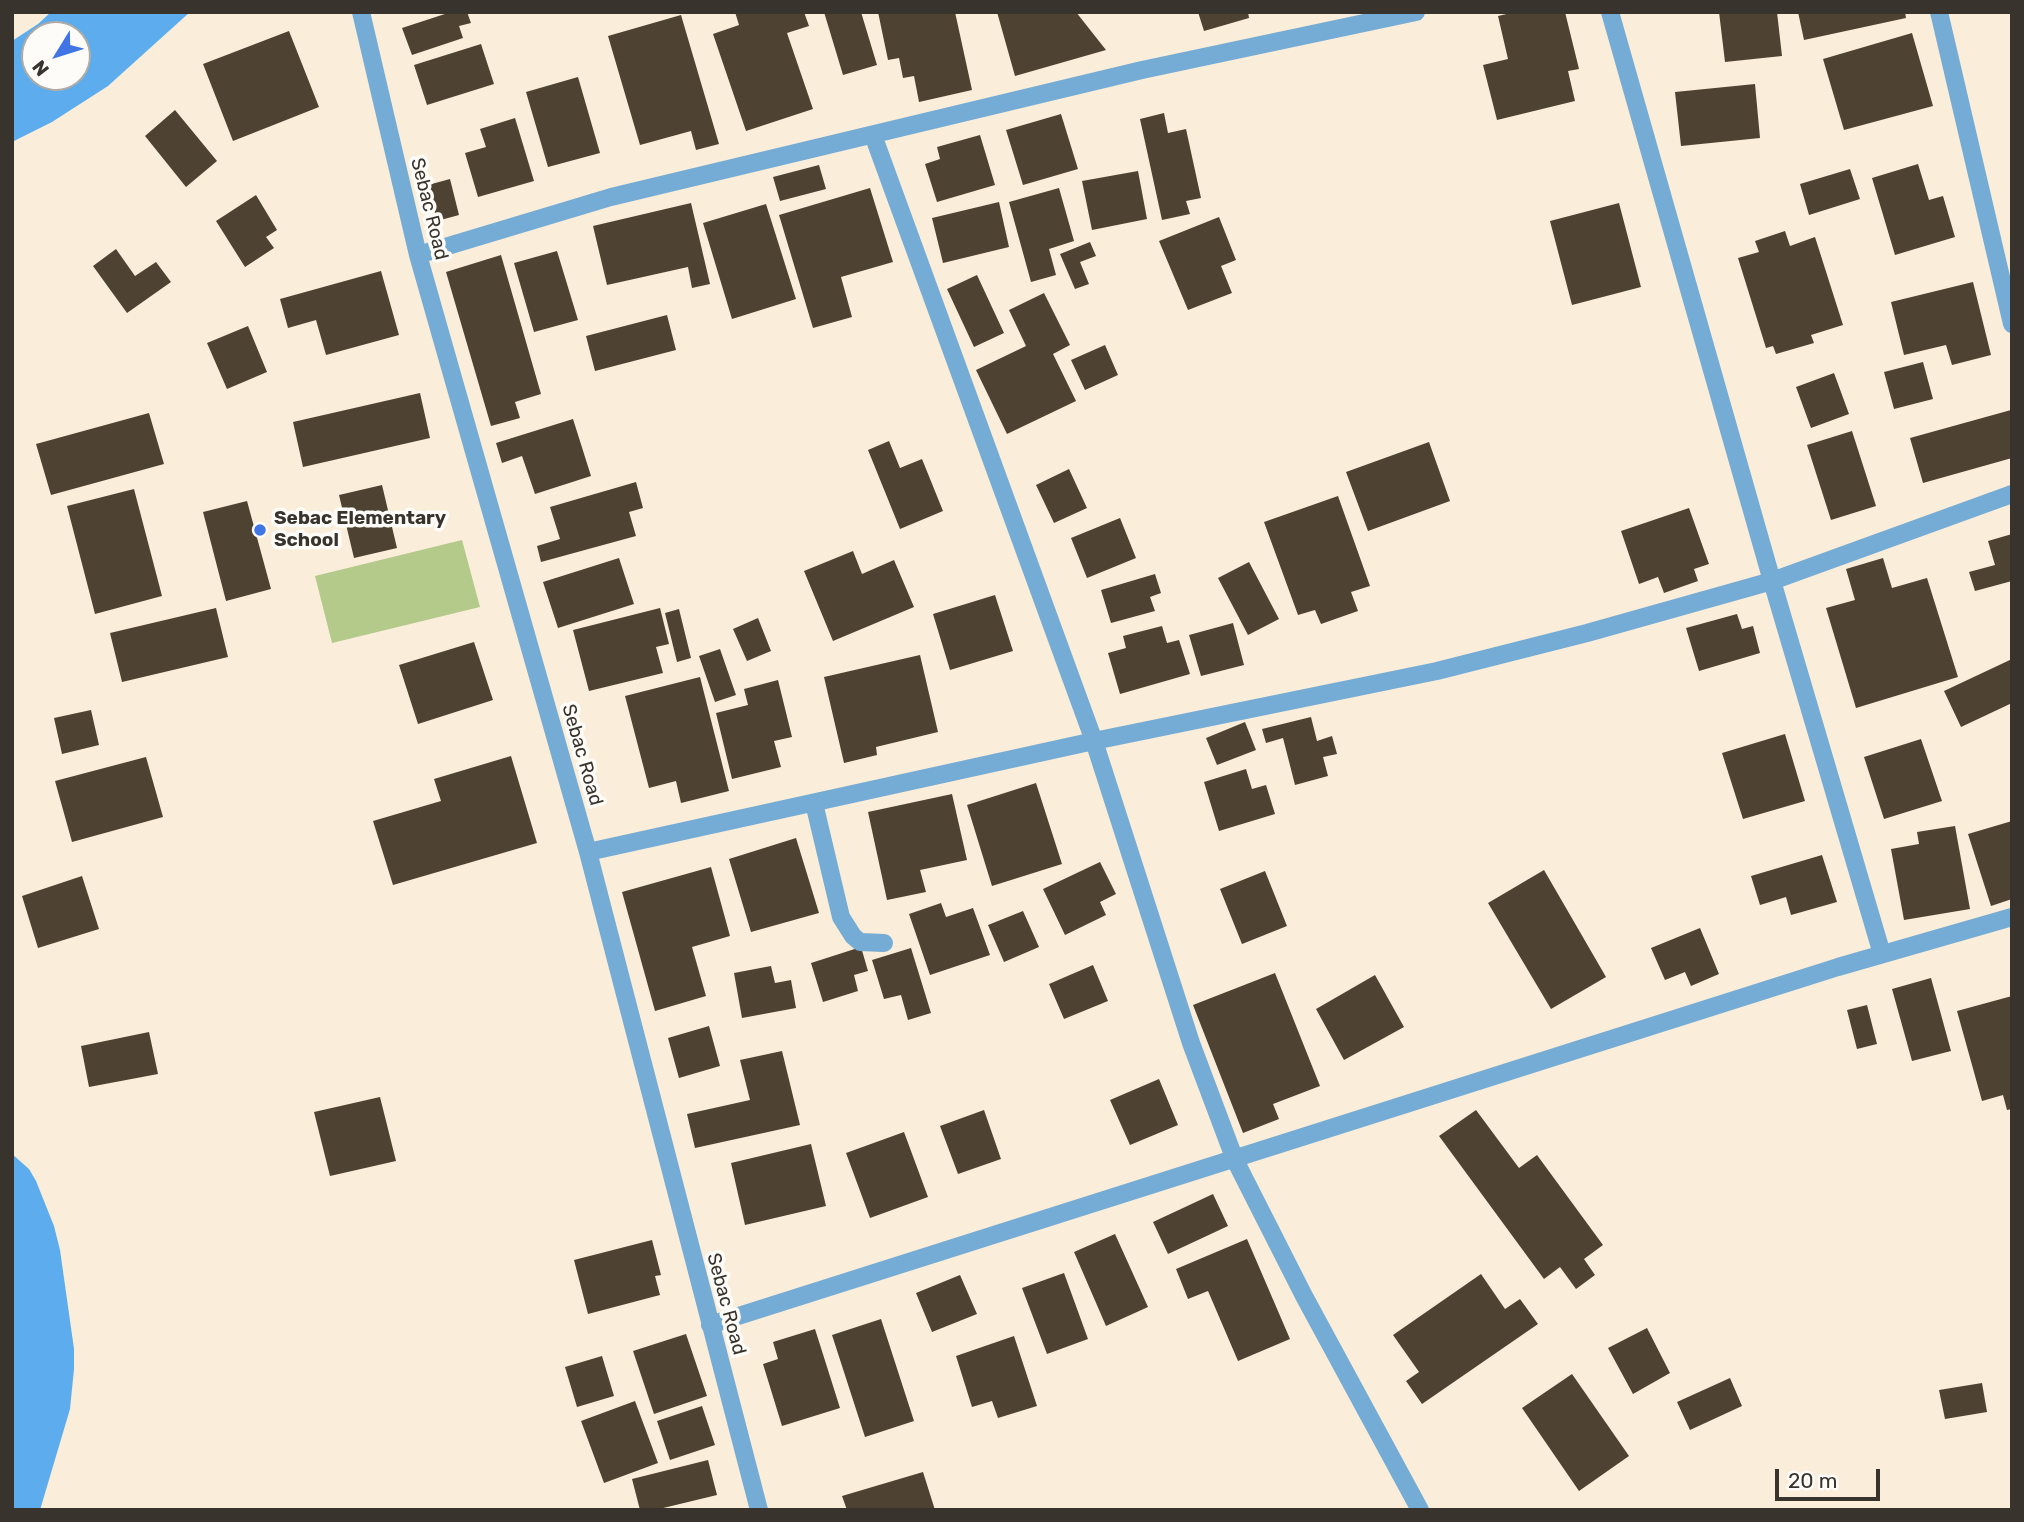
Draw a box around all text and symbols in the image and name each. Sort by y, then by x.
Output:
north arrow [21,21,91,91]
text: N [27,56,54,80]
street label: Sebac Road [405,156,453,262]
place label: Sebac Elementary School [274,508,446,552]
marker: Sebac Elementary School [252,522,268,538]
street label: Sebac Road [557,702,607,808]
street label: Sebac Road [701,1251,751,1357]
scale bar [1779,1456,1884,1500]
text: 20 m [1788,1468,1837,1493]

